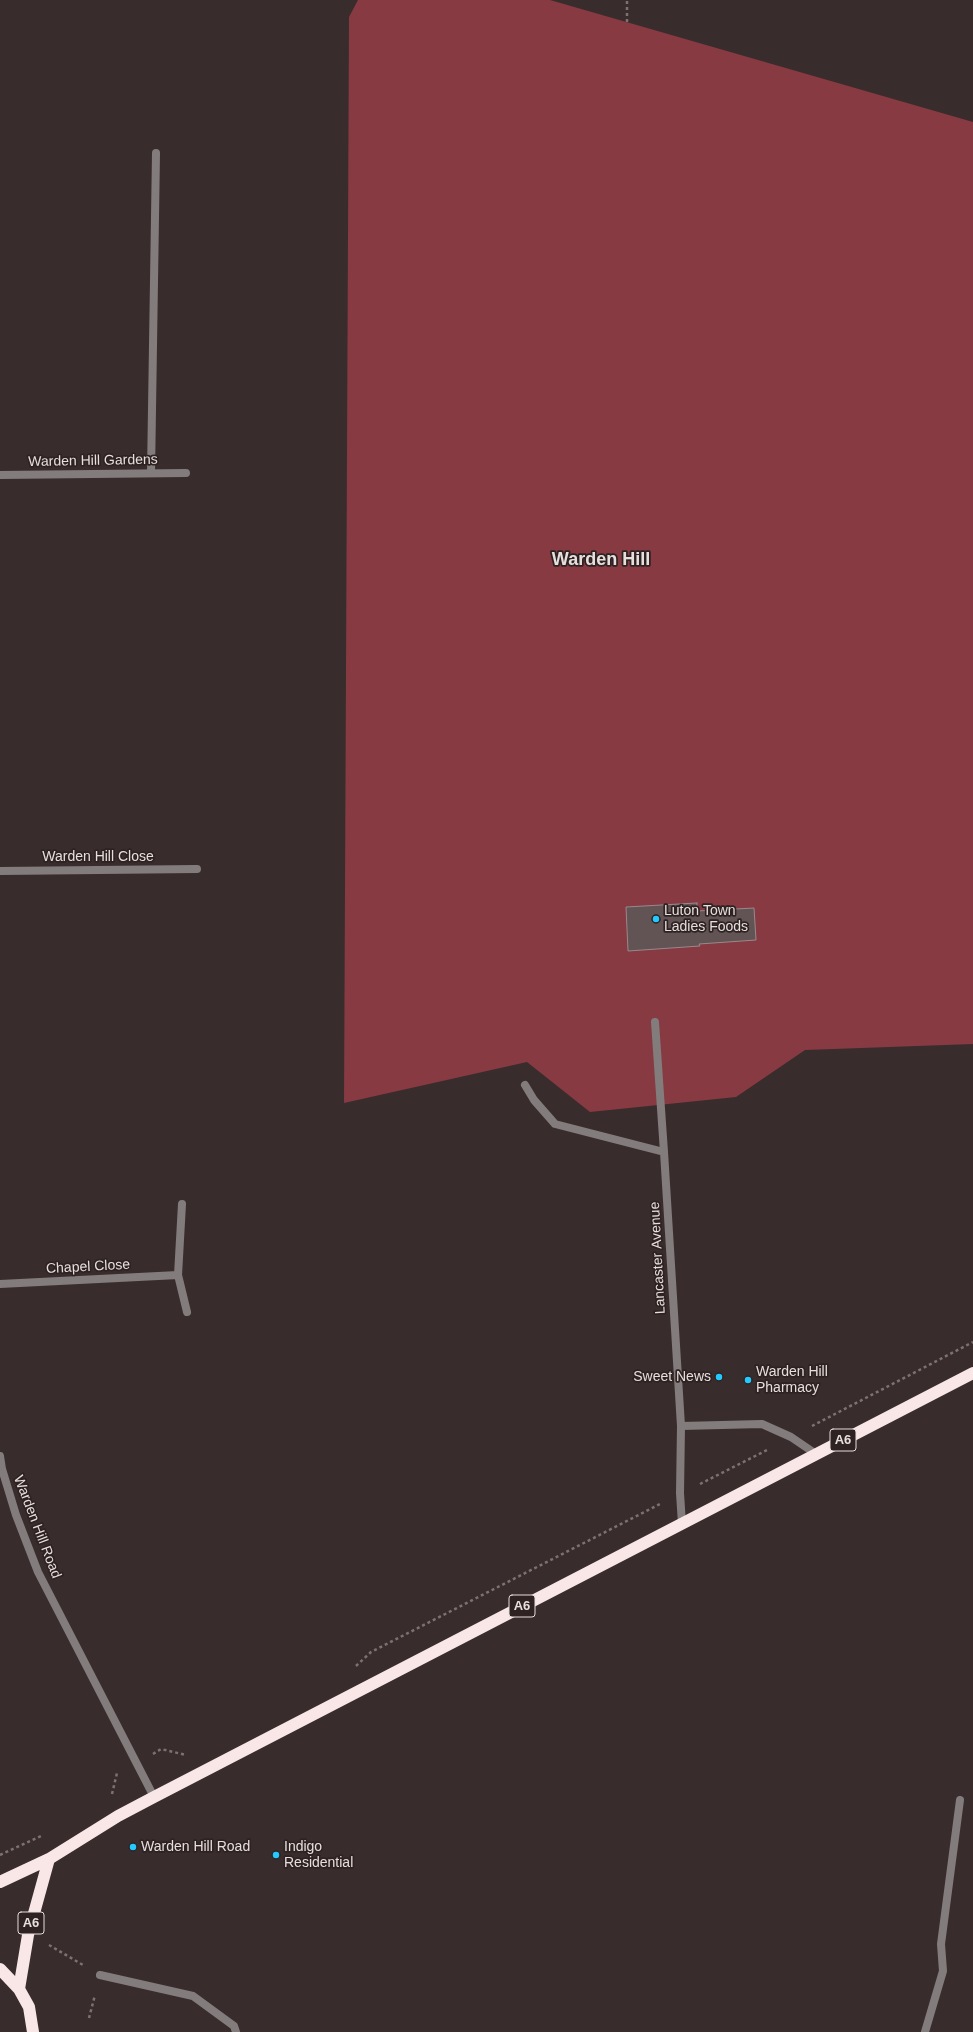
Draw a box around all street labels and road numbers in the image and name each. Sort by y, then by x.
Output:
street label: Warden Hill Gardens [28,451,158,471]
street label: Warden Hill Close [42,849,154,865]
street label: Lancaster Avenue [647,1201,669,1315]
street label: Chapel Close [46,1256,130,1278]
road number: A6 [830,1429,856,1451]
street label: Warden Hill Road [10,1473,64,1581]
road number: A6 [509,1595,535,1617]
road number: A6 [18,1912,44,1934]

